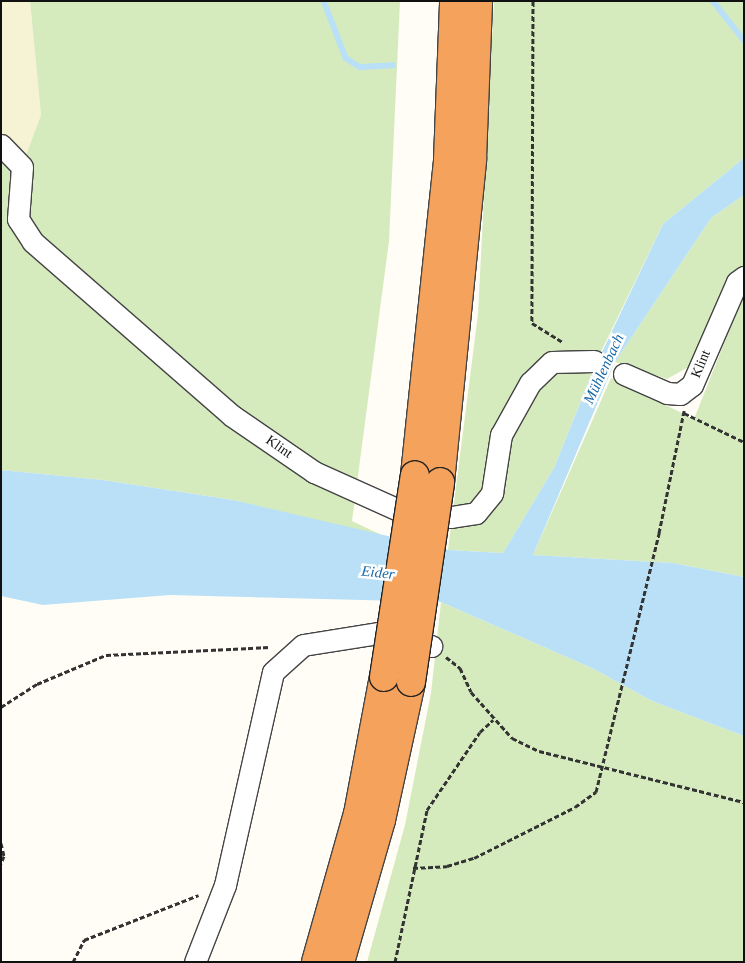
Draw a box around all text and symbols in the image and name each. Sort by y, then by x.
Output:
water label: Mühlenbach [580,331,628,407]
street label: Klint [688,347,714,381]
street label: Klint [262,432,296,462]
water label: Eider [360,562,396,584]

